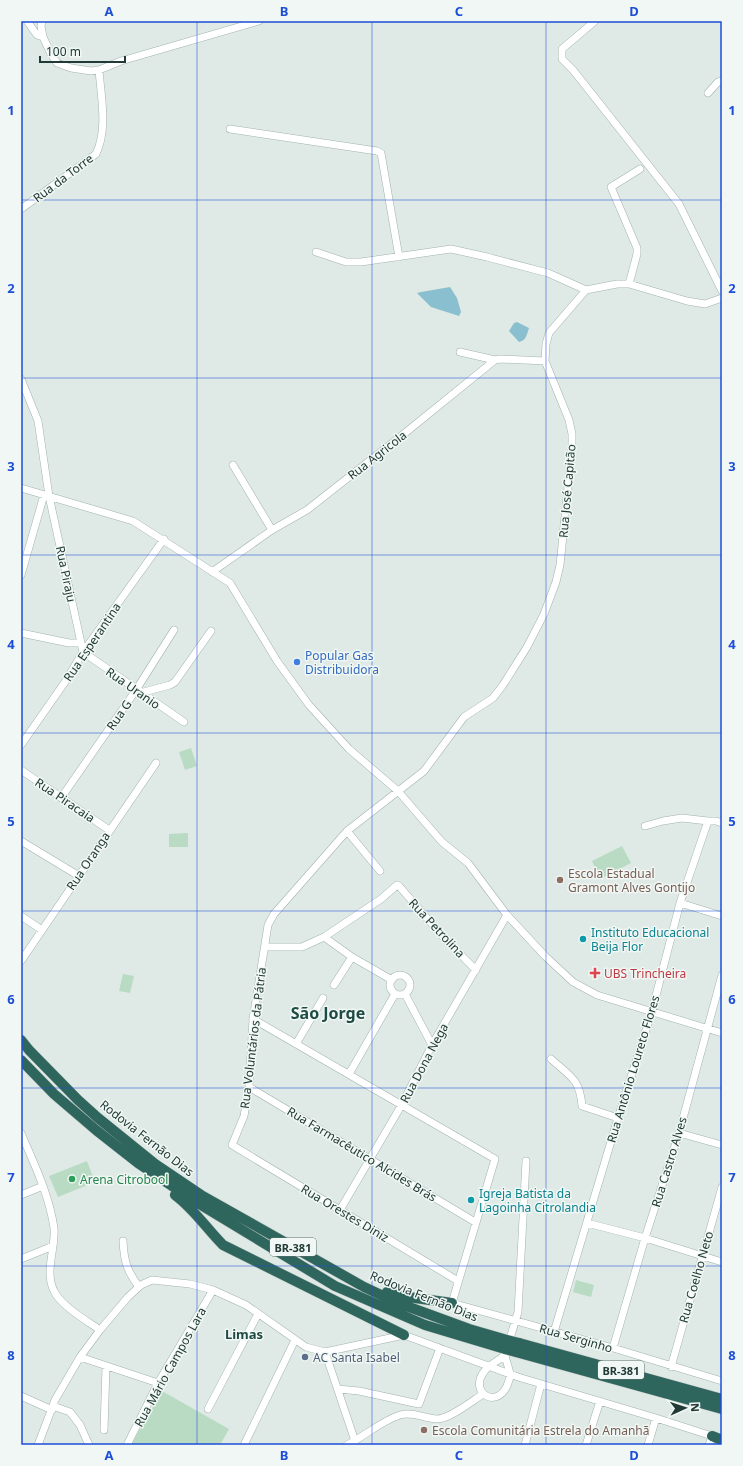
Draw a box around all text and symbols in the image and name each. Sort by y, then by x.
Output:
text: A [105,2,114,20]
text: B [280,2,288,20]
text: C [455,2,463,20]
text: D [629,2,639,20]
scale bar [40,38,125,64]
text: 100 m [46,43,81,60]
text: 1 [7,101,15,119]
text: 1 [728,101,736,119]
street label: Rua da Torre [29,150,97,206]
text: 2 [7,279,15,297]
text: 2 [728,279,736,297]
street label: Rua Agricola [344,427,410,483]
street label: Rua José Capitão [554,443,580,539]
text: 3 [7,457,15,475]
text: 3 [728,457,736,475]
street label: Rua Piraju [52,544,80,604]
street label: Rua Esperantina [59,599,125,685]
text: 4 [7,635,15,653]
text: 4 [728,635,736,653]
place label: Popular Gas Distribuidora [305,647,379,678]
marker: Popular Gas Distribuidora [292,657,302,667]
street label: Rua Uranio [102,663,164,713]
street label: Rua G [102,696,136,734]
street label: Rua Piracaia [32,774,98,826]
text: 5 [7,812,15,830]
text: 5 [728,812,736,830]
street label: Rua Oranga [62,828,114,894]
place label: Escola Estadual Gramont Alves Gontijo [568,865,695,896]
marker: Escola Estadual Gramont Alves Gontijo [555,875,565,885]
street label: Rua Petrolina [405,895,469,961]
place label: Instituto Educacional Beija Flor [591,924,709,955]
marker: Instituto Educacional Beija Flor [578,934,588,944]
place label: UBS Trincheira [604,965,686,982]
street label: Rua Voluntários da Pátria [236,966,270,1110]
marker: UBS Trincheira [589,967,601,979]
text: 6 [7,990,15,1008]
text: 6 [728,990,736,1008]
street label: Rua Antônio Loureto Flores [602,993,664,1145]
district label: São Jorge [291,1002,365,1024]
street label: Rua Dona Nega [396,1020,452,1106]
street label: Rodovia Fernão Dias [96,1096,198,1180]
street label: Rua Farmacêutico Alcides Brás [284,1102,440,1206]
street label: Rua Castro Alves [647,1115,691,1209]
text: 7 [7,1168,15,1186]
text: 7 [728,1168,736,1186]
place label: Arena Citrobool [80,1171,168,1188]
marker: Arena Citrobool [67,1174,77,1184]
street label: Rua Orestes Diniz [298,1180,392,1246]
place label: Igreja Batista da Lagoinha Citrolandia [479,1185,596,1216]
marker: Igreja Batista da Lagoinha Citrolandia [466,1195,476,1205]
street label: Rua Coelho Neto [675,1229,717,1325]
road number: BR-381 [270,1238,316,1256]
street label: Rodovia Fernão Dias [368,1267,481,1326]
street label: Rua Mário Campos Lara [130,1304,210,1430]
street label: Rua Serginho [537,1319,615,1357]
district label: Limas [225,1325,263,1343]
text: 8 [7,1346,15,1364]
text: 8 [728,1346,736,1364]
place label: AC Santa Isabel [313,1349,400,1366]
marker: AC Santa Isabel [300,1352,310,1362]
road number: BR-381 [598,1361,644,1379]
north arrow [665,1388,705,1428]
text: N [688,1403,703,1412]
place label: Escola Comunitária Estrela do Amanhã [432,1422,649,1439]
marker: Escola Comunitária Estrela do Amanhã [419,1425,429,1435]
text: A [105,1446,114,1464]
text: B [280,1446,288,1464]
text: C [455,1446,463,1464]
text: D [629,1446,639,1464]

